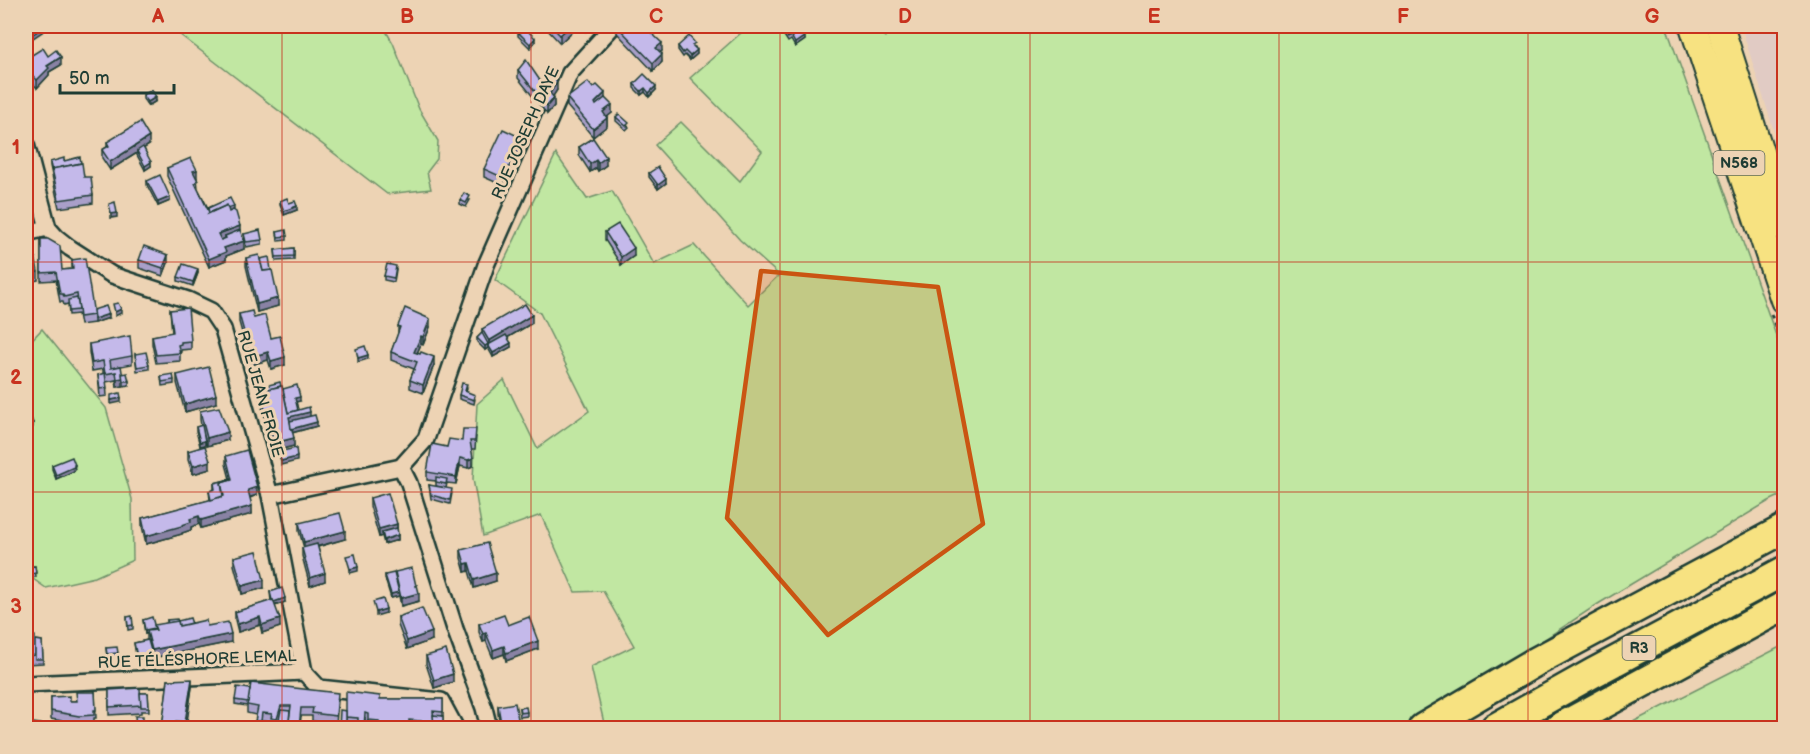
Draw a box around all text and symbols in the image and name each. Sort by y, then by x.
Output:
text: A [151,5,165,29]
text: B [400,5,414,29]
text: C [649,5,663,29]
text: D [898,5,912,29]
text: E [1148,5,1161,29]
text: F [1397,5,1409,29]
text: G [1645,5,1660,29]
scale bar [60,57,174,95]
street label: RUE JOSEPH DAYE [488,64,564,202]
text: 50 m [69,68,110,89]
text: 1 [12,136,20,160]
road number: N568 [1714,151,1764,175]
street label: RUE JEAN FROIE [233,328,287,460]
text: 2 [10,366,22,390]
text: 3 [10,595,22,619]
road number: R3 [1622,636,1656,660]
street label: RUE TÉLÉSPHORE LEMAL [97,645,298,673]

